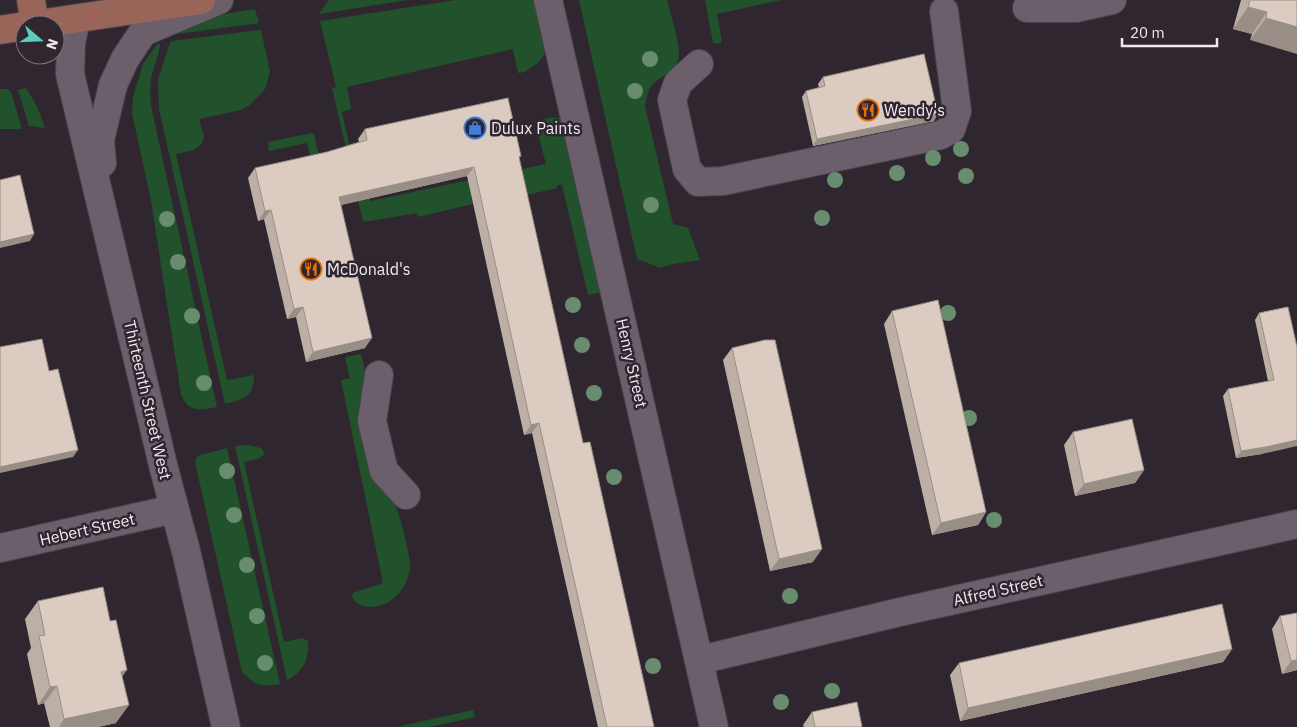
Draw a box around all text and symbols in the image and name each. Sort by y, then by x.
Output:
north arrow [15,15,65,65]
scale bar [1122,15,1217,47]
text: 20 m [1130,23,1165,42]
text: N [42,37,62,52]
restaurant icon: Wendy's [856,98,880,122]
place label: Wendy's [884,100,945,120]
shop icon: Dulux Paints [463,116,487,140]
place label: Dulux Paints [491,118,581,138]
restaurant icon: McDonald's [299,257,323,281]
place label: McDonald's [327,259,411,279]
street label: Henry Street [612,316,652,410]
street label: Thirteenth Street West [120,319,176,481]
street label: Hebert Street [37,508,137,550]
street label: Alfred Street [951,570,1045,610]

